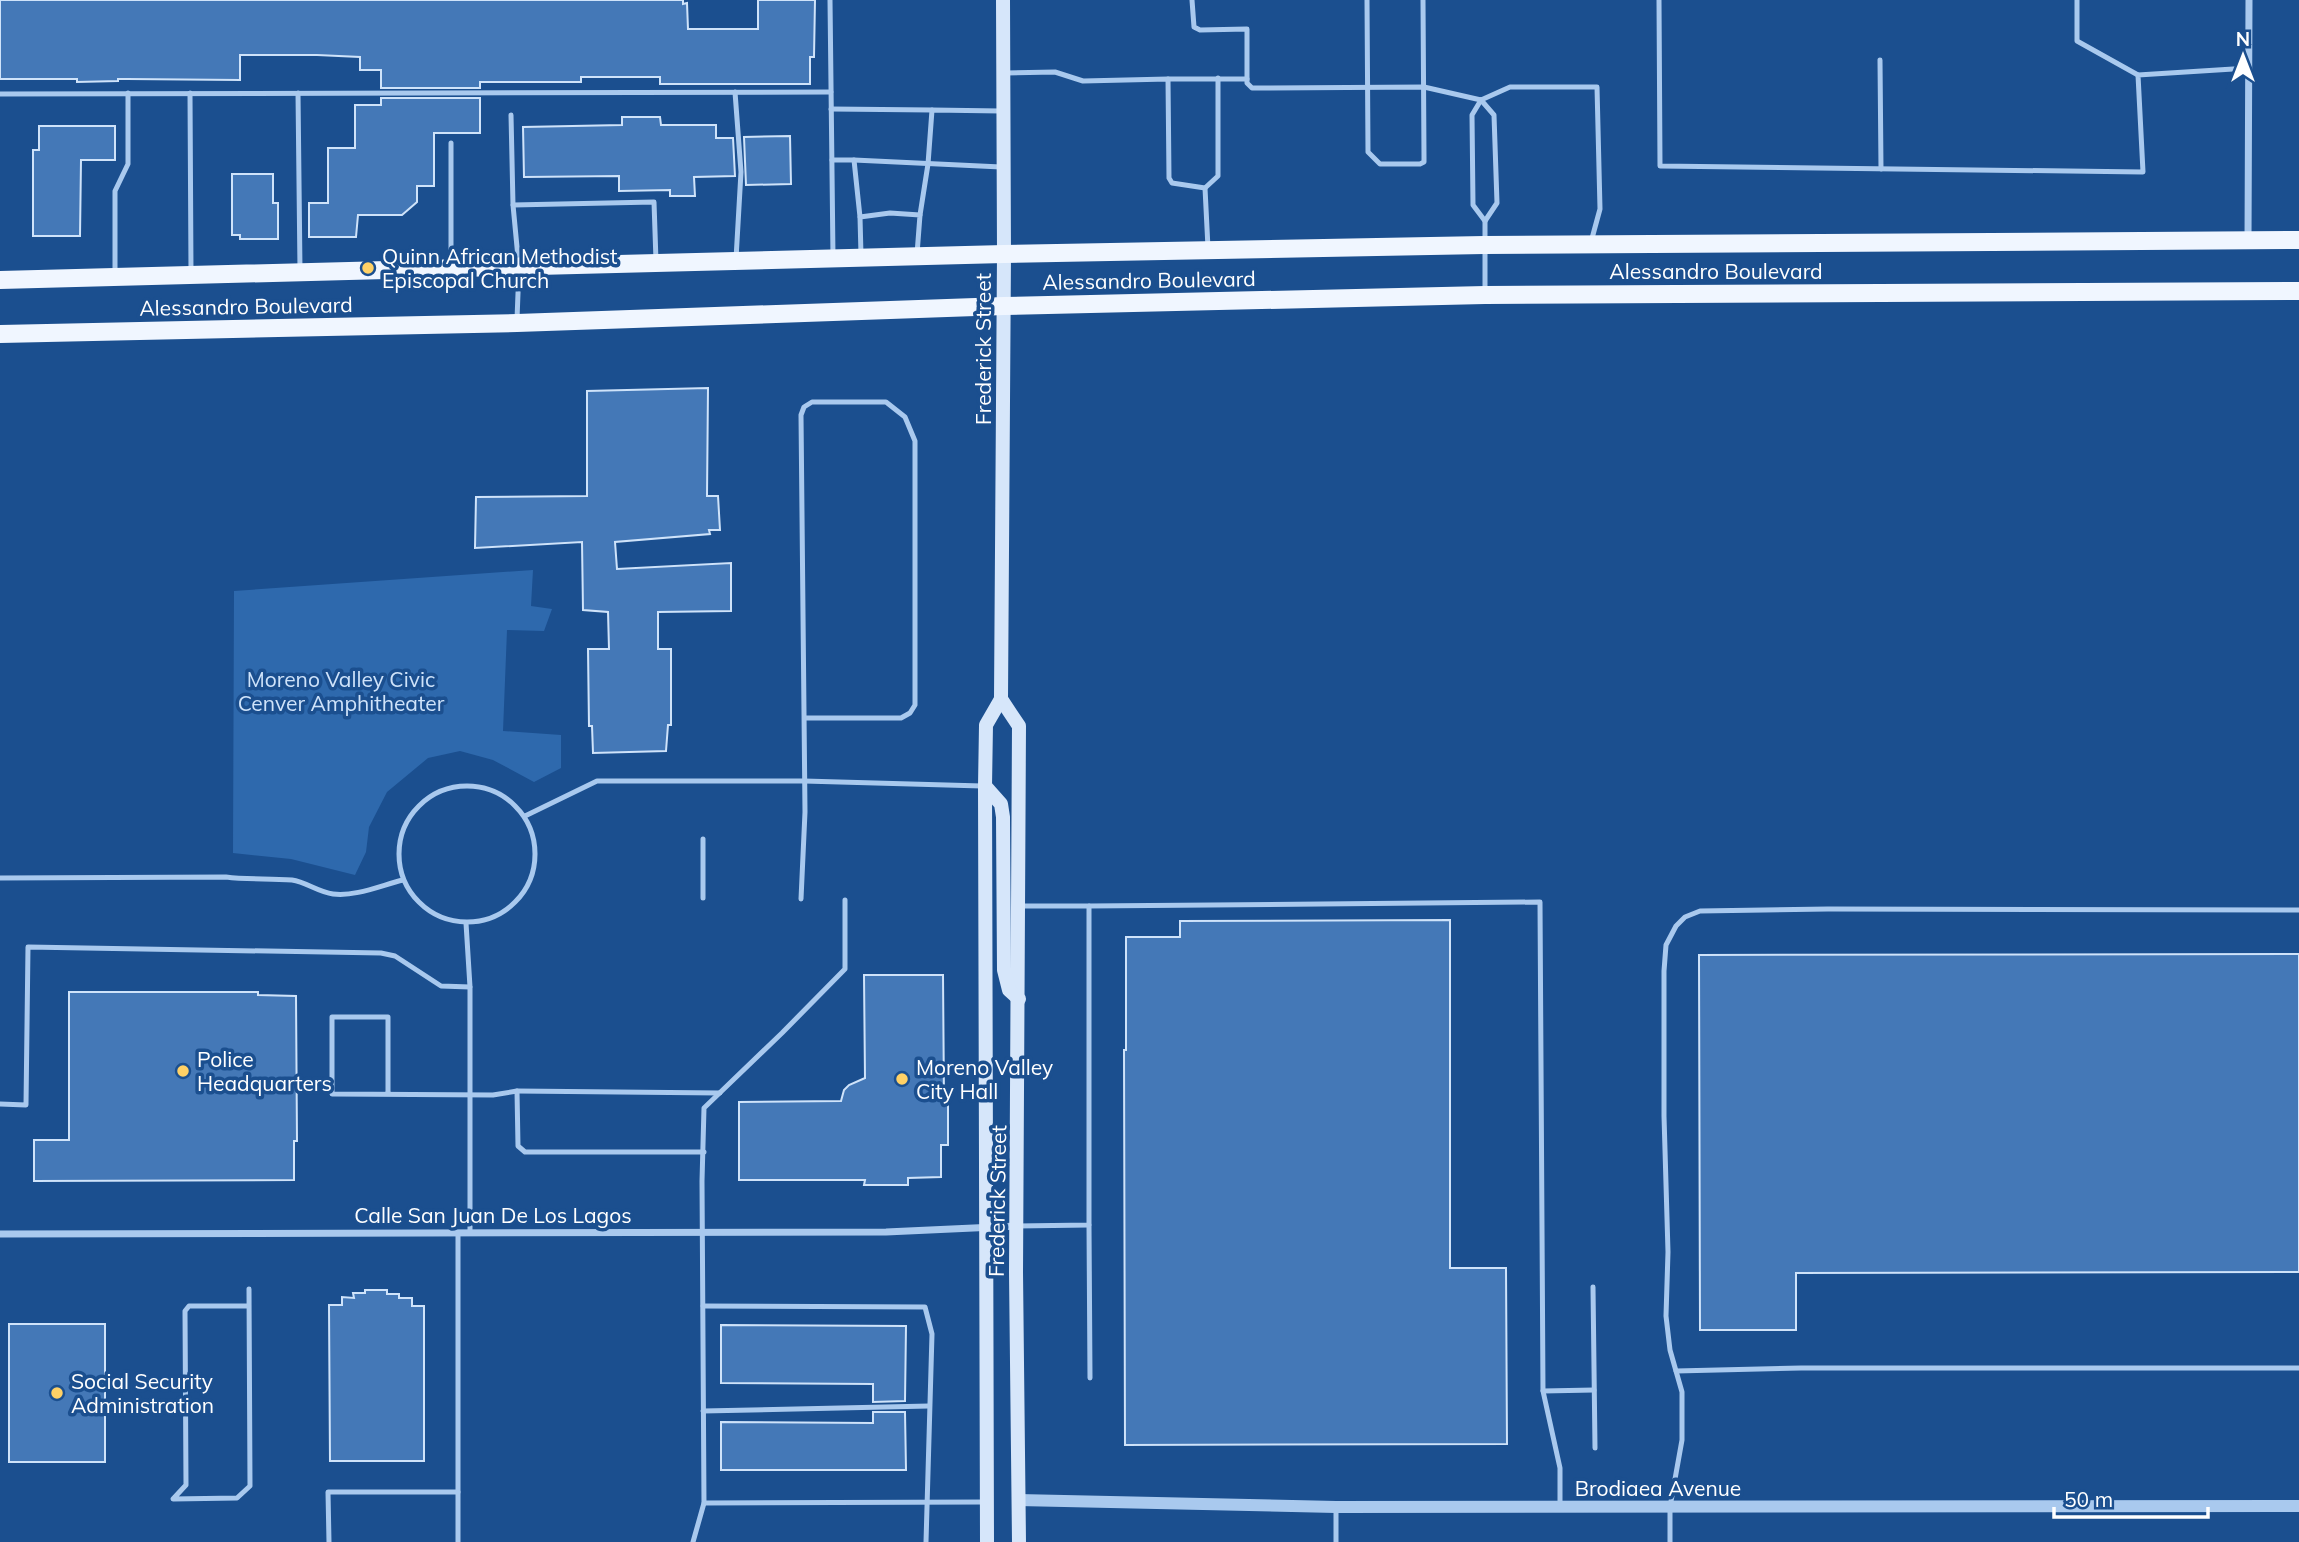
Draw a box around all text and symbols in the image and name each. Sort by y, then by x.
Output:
north arrow [2208,21,2278,91]
text: N [2236,27,2250,51]
place label: Quinn African Methodist Episcopal Church [382,243,617,293]
street label: Alessandro Boulevard [1609,258,1823,284]
marker: Quinn African Methodist Episcopal Church [360,260,376,276]
street label: Alessandro Boulevard [1042,265,1256,295]
street label: Frederick Street [970,273,996,425]
street label: Alessandro Boulevard [139,291,353,321]
park label: Moreno Valley Civic Cenver Amphitheater [238,666,445,716]
place label: Police Headquarters [197,1046,332,1096]
place label: Moreno Valley City Hall [916,1054,1053,1104]
marker: Police Headquarters [175,1063,191,1079]
marker: Moreno Valley City Hall [894,1071,910,1087]
street label: Frederick Street [983,1125,1011,1277]
street label: Calle San Juan De Los Lagos [354,1202,632,1228]
place label: Social Security Administration [71,1368,214,1418]
marker: Social Security Administration [49,1385,65,1401]
street label: Brodiaea Avenue [1575,1475,1741,1501]
scale bar [2054,1476,2208,1520]
text: 50 m [2064,1486,2113,1512]

